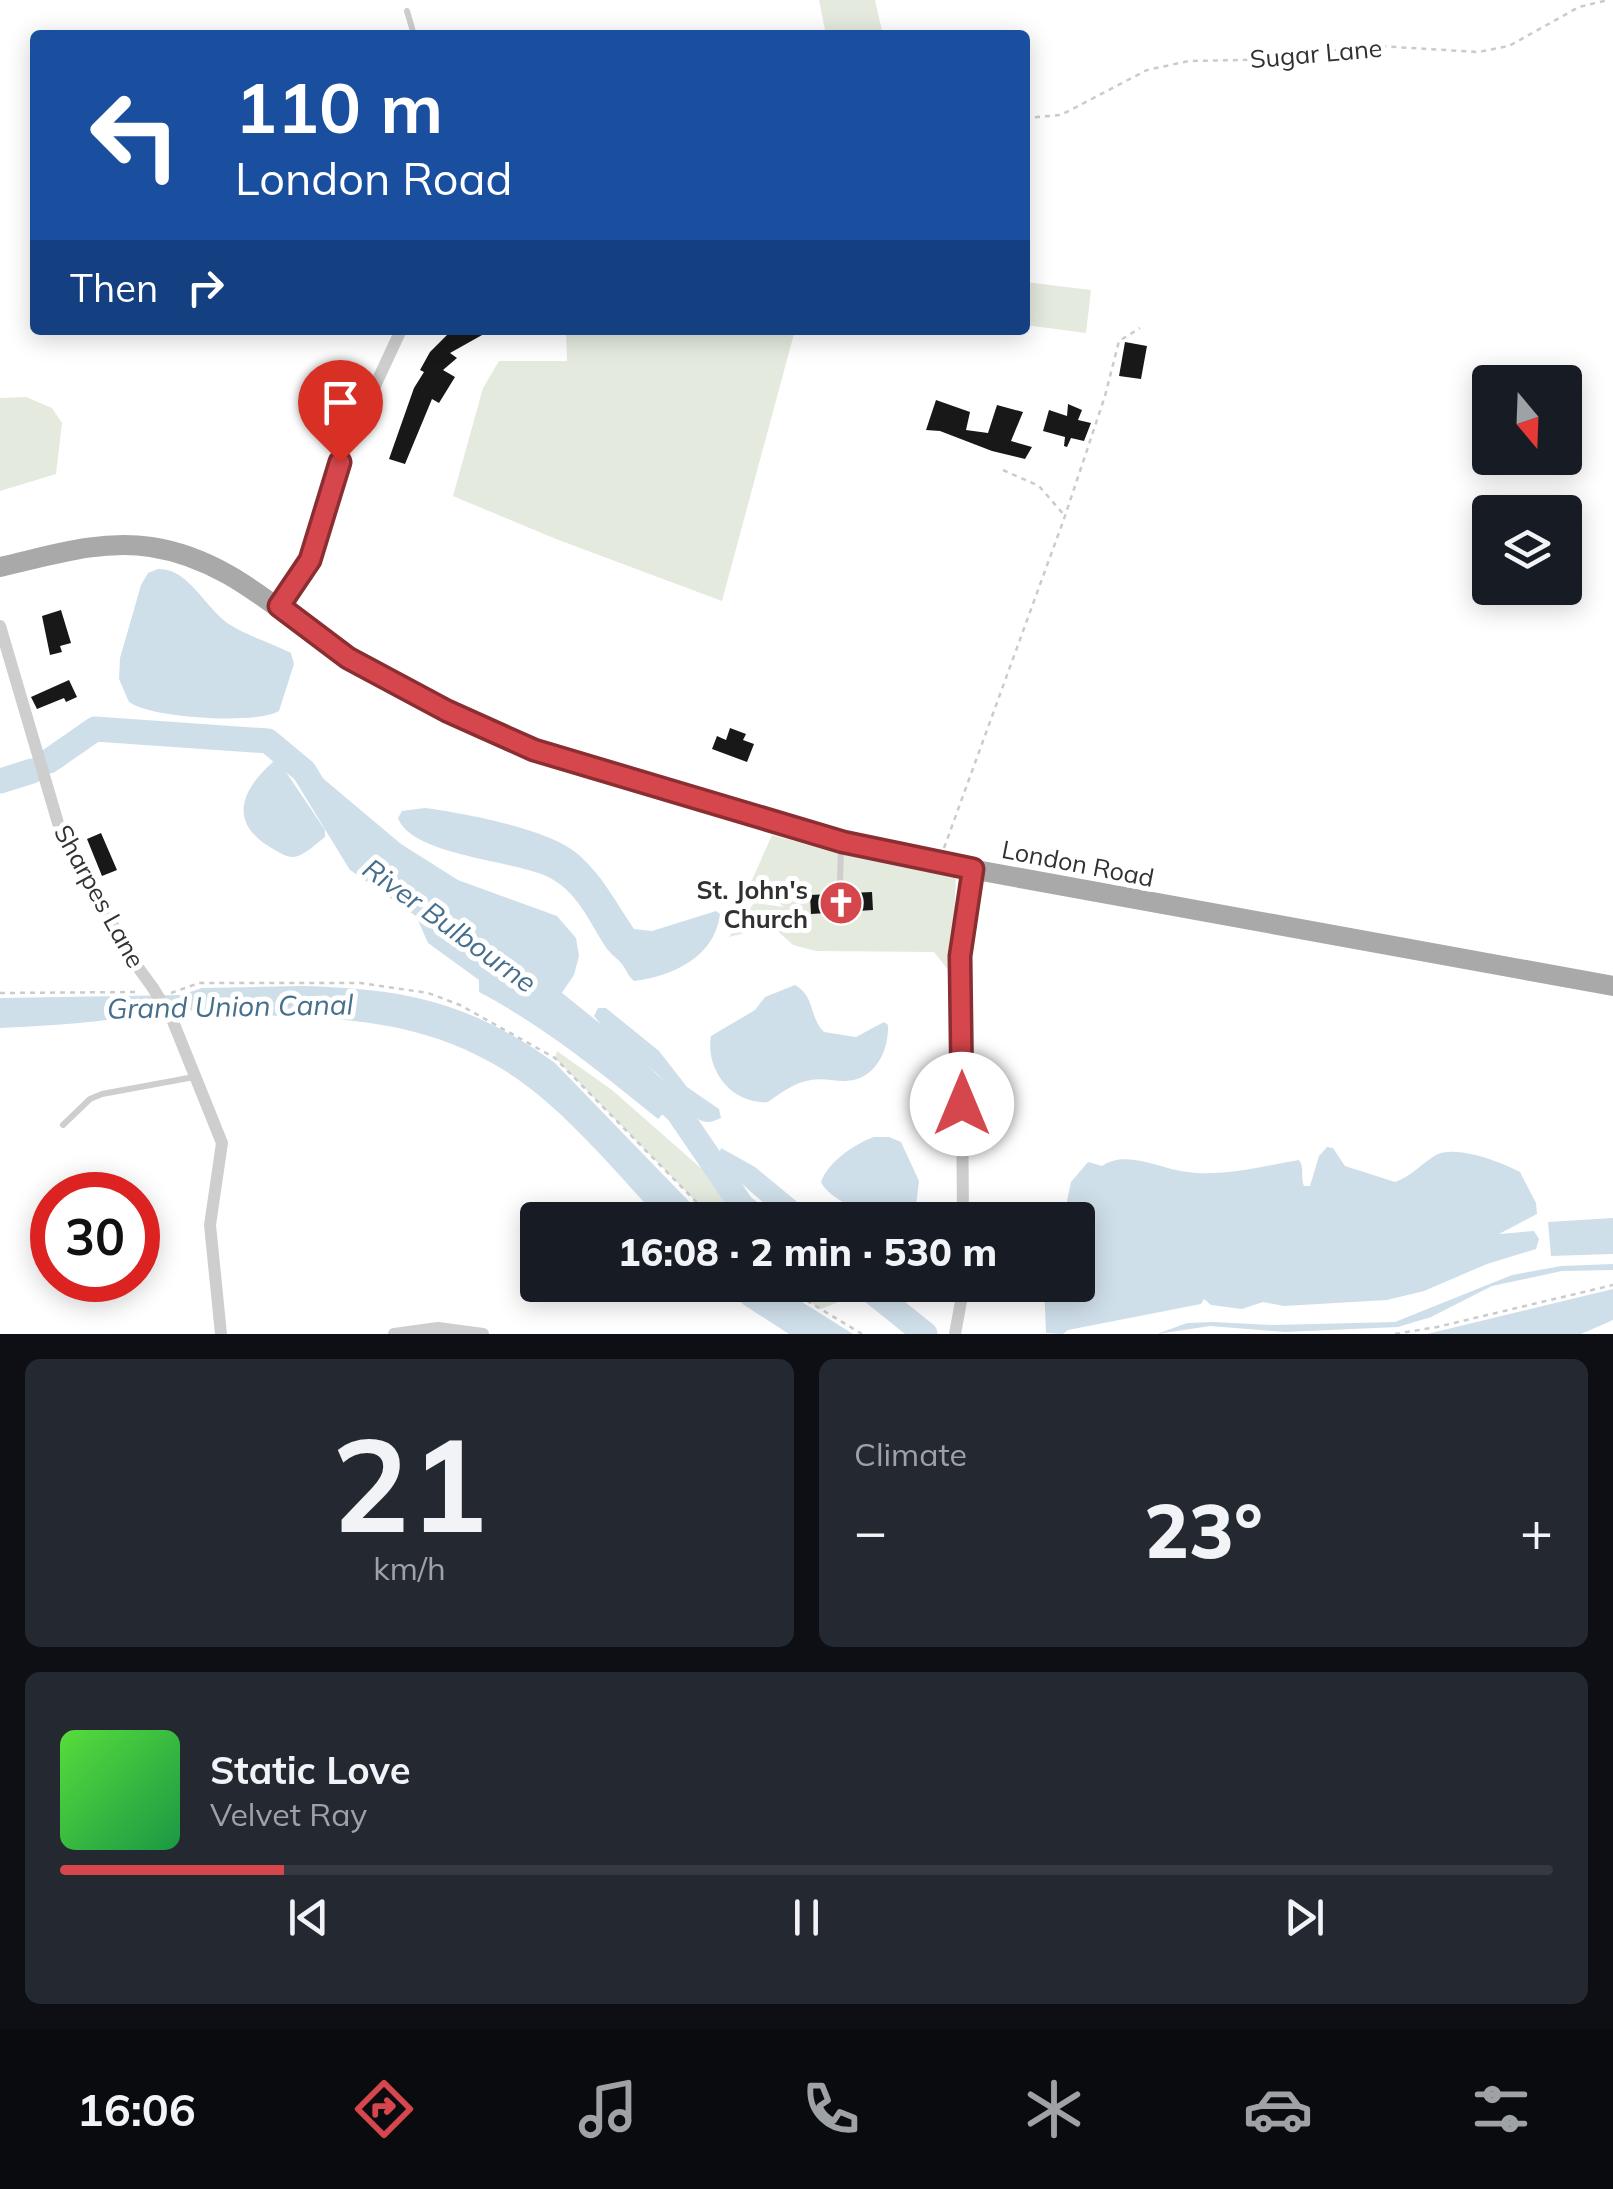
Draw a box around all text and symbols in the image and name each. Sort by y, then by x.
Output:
street label: Sugar Lane [1249,32,1383,74]
text: 110 m [235,63,443,151]
icon: left [70,70,200,200]
text: London Road [235,150,513,206]
icon: right [178,260,233,315]
text: Then [70,264,158,312]
pin [298,360,383,463]
north arrow [1472,365,1582,475]
map controls [1472,365,1582,605]
icon: arrive [313,375,368,430]
button: layers [1472,495,1582,605]
street label: Sharpes Lane [48,819,152,973]
street label: London Road [999,833,1157,893]
water label: River Bulbourne [356,850,544,1000]
place label: St. John's Church [696,874,808,934]
church icon: St. John's Church [818,880,864,926]
water label: Grand Union Canal [107,986,354,1026]
position arrow [910,1052,1014,1156]
speed limit sign: 30 [30,1172,160,1302]
text: 16:08 · 2 min · 530 m [618,1228,997,1276]
text: 21 [331,1401,488,1565]
text: Climate [854,1434,967,1474]
text: 23° [1144,1483,1263,1577]
text: − [854,1496,887,1565]
text: + [1520,1496,1553,1565]
text: km/h [373,1548,446,1588]
text: Static Love [210,1746,411,1794]
text: Velvet Ray [210,1794,367,1834]
icon: previous [281,1890,336,1945]
icon: pause [779,1890,834,1945]
icon: next [1277,1890,1332,1945]
icon: directions [349,2074,419,2144]
icon: music [573,2074,643,2144]
icon: phone [796,2074,866,2144]
icon: climate [1019,2074,1089,2144]
icon: car [1243,2074,1313,2144]
icon: filters [1466,2074,1536,2144]
text: 16:06 [77,2081,196,2137]

